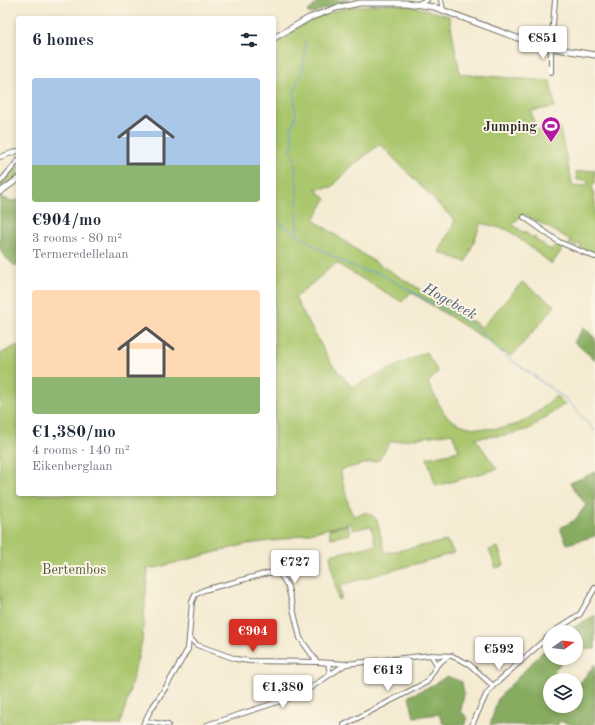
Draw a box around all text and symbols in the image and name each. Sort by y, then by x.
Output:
pin: €851 [519,26,567,60]
icon: filters [238,29,260,51]
text: 6 homes [32,32,94,49]
text: €851 [528,32,558,45]
icon: home [110,104,182,176]
sports icon: Jumping [540,115,562,143]
place label: Jumping [483,120,537,134]
text: €904/mo [32,212,101,229]
text: 3 rooms · 80 m² [32,232,122,245]
text: Termeredellelaan [32,248,128,261]
water label: Hogebeek [419,281,479,323]
icon: home [110,316,182,388]
text: €1,380/mo [32,424,116,441]
text: 4 rooms · 140 m² [32,444,130,457]
text: Eikenberglaan [32,460,113,473]
pin: €727 [271,550,319,584]
text: €727 [280,556,310,569]
park label: Bertembos [42,563,106,577]
pin: €904 [229,619,277,653]
text: €904 [238,625,268,638]
north arrow [543,625,583,665]
map controls [543,625,583,713]
pin: €592 [475,637,523,671]
text: €592 [484,643,514,656]
pin: €613 [364,658,412,692]
text: €613 [373,664,403,677]
button: layers [543,673,583,713]
pin: €1,380 [250,675,316,709]
text: €1,380 [262,681,304,694]

